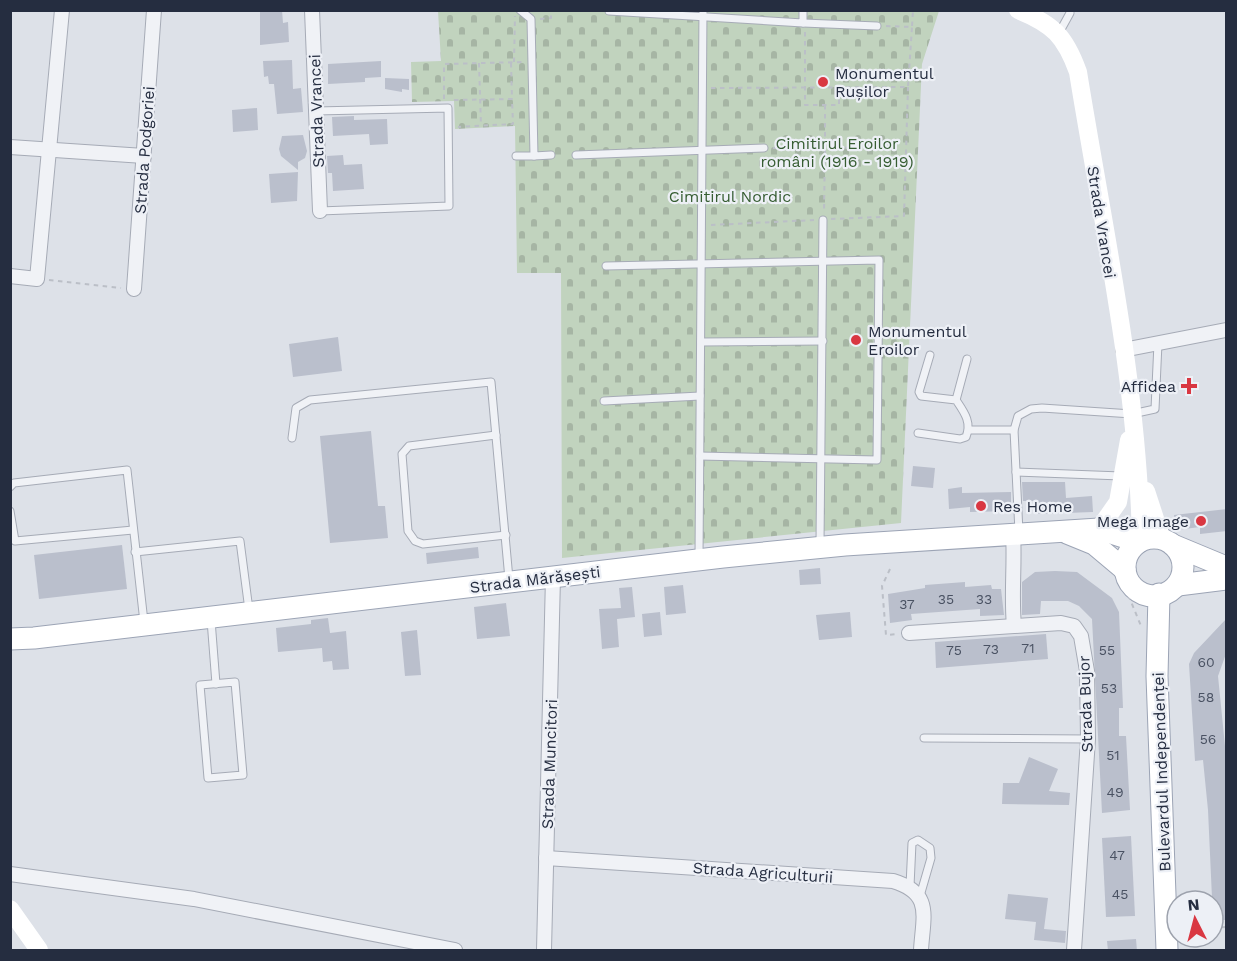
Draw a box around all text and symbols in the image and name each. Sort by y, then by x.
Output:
street label: Strada Vrancei [305,54,328,168]
place label: Monumentul Rușilor [835,64,934,101]
marker: Monumentul Rușilor [816,75,830,89]
street label: Strada Podgoriei [131,85,158,215]
park label: Cimitirul Eroilor români (1916 - 1919) [760,134,914,171]
street label: Strada Vrancei [1083,165,1120,280]
park label: Cimitirul Nordic [669,187,791,206]
place label: Monumentul Eroilor [868,322,967,359]
marker: Monumentul Eroilor [849,333,863,347]
place label: Affidea [1121,377,1176,396]
marker: Affidea [1180,377,1198,395]
place label: Res Home [993,497,1072,516]
marker: Res Home [974,499,988,513]
place label: Mega Image [1097,512,1189,531]
marker: Mega Image [1194,514,1208,528]
street label: Strada Mărășești [469,562,602,597]
house number: 35 [938,591,954,607]
house number: 33 [976,591,992,607]
house number: 37 [899,596,915,612]
house number: 71 [1021,640,1035,656]
house number: 73 [983,641,999,657]
house number: 75 [946,642,962,658]
house number: 55 [1099,642,1115,658]
house number: 60 [1197,654,1215,670]
street label: Strada Bujor [1074,655,1097,753]
street label: Bulevardul Independenței [1149,672,1174,872]
house number: 53 [1101,680,1117,696]
house number: 58 [1198,689,1214,705]
street label: Strada Muncitori [538,699,561,829]
house number: 56 [1200,731,1216,747]
house number: 51 [1106,747,1120,763]
house number: 49 [1106,784,1124,800]
house number: 47 [1109,847,1125,863]
street label: Strada Agriculturii [692,858,834,887]
house number: 45 [1112,886,1128,902]
north arrow [1165,889,1225,949]
text: N [1187,895,1200,915]

